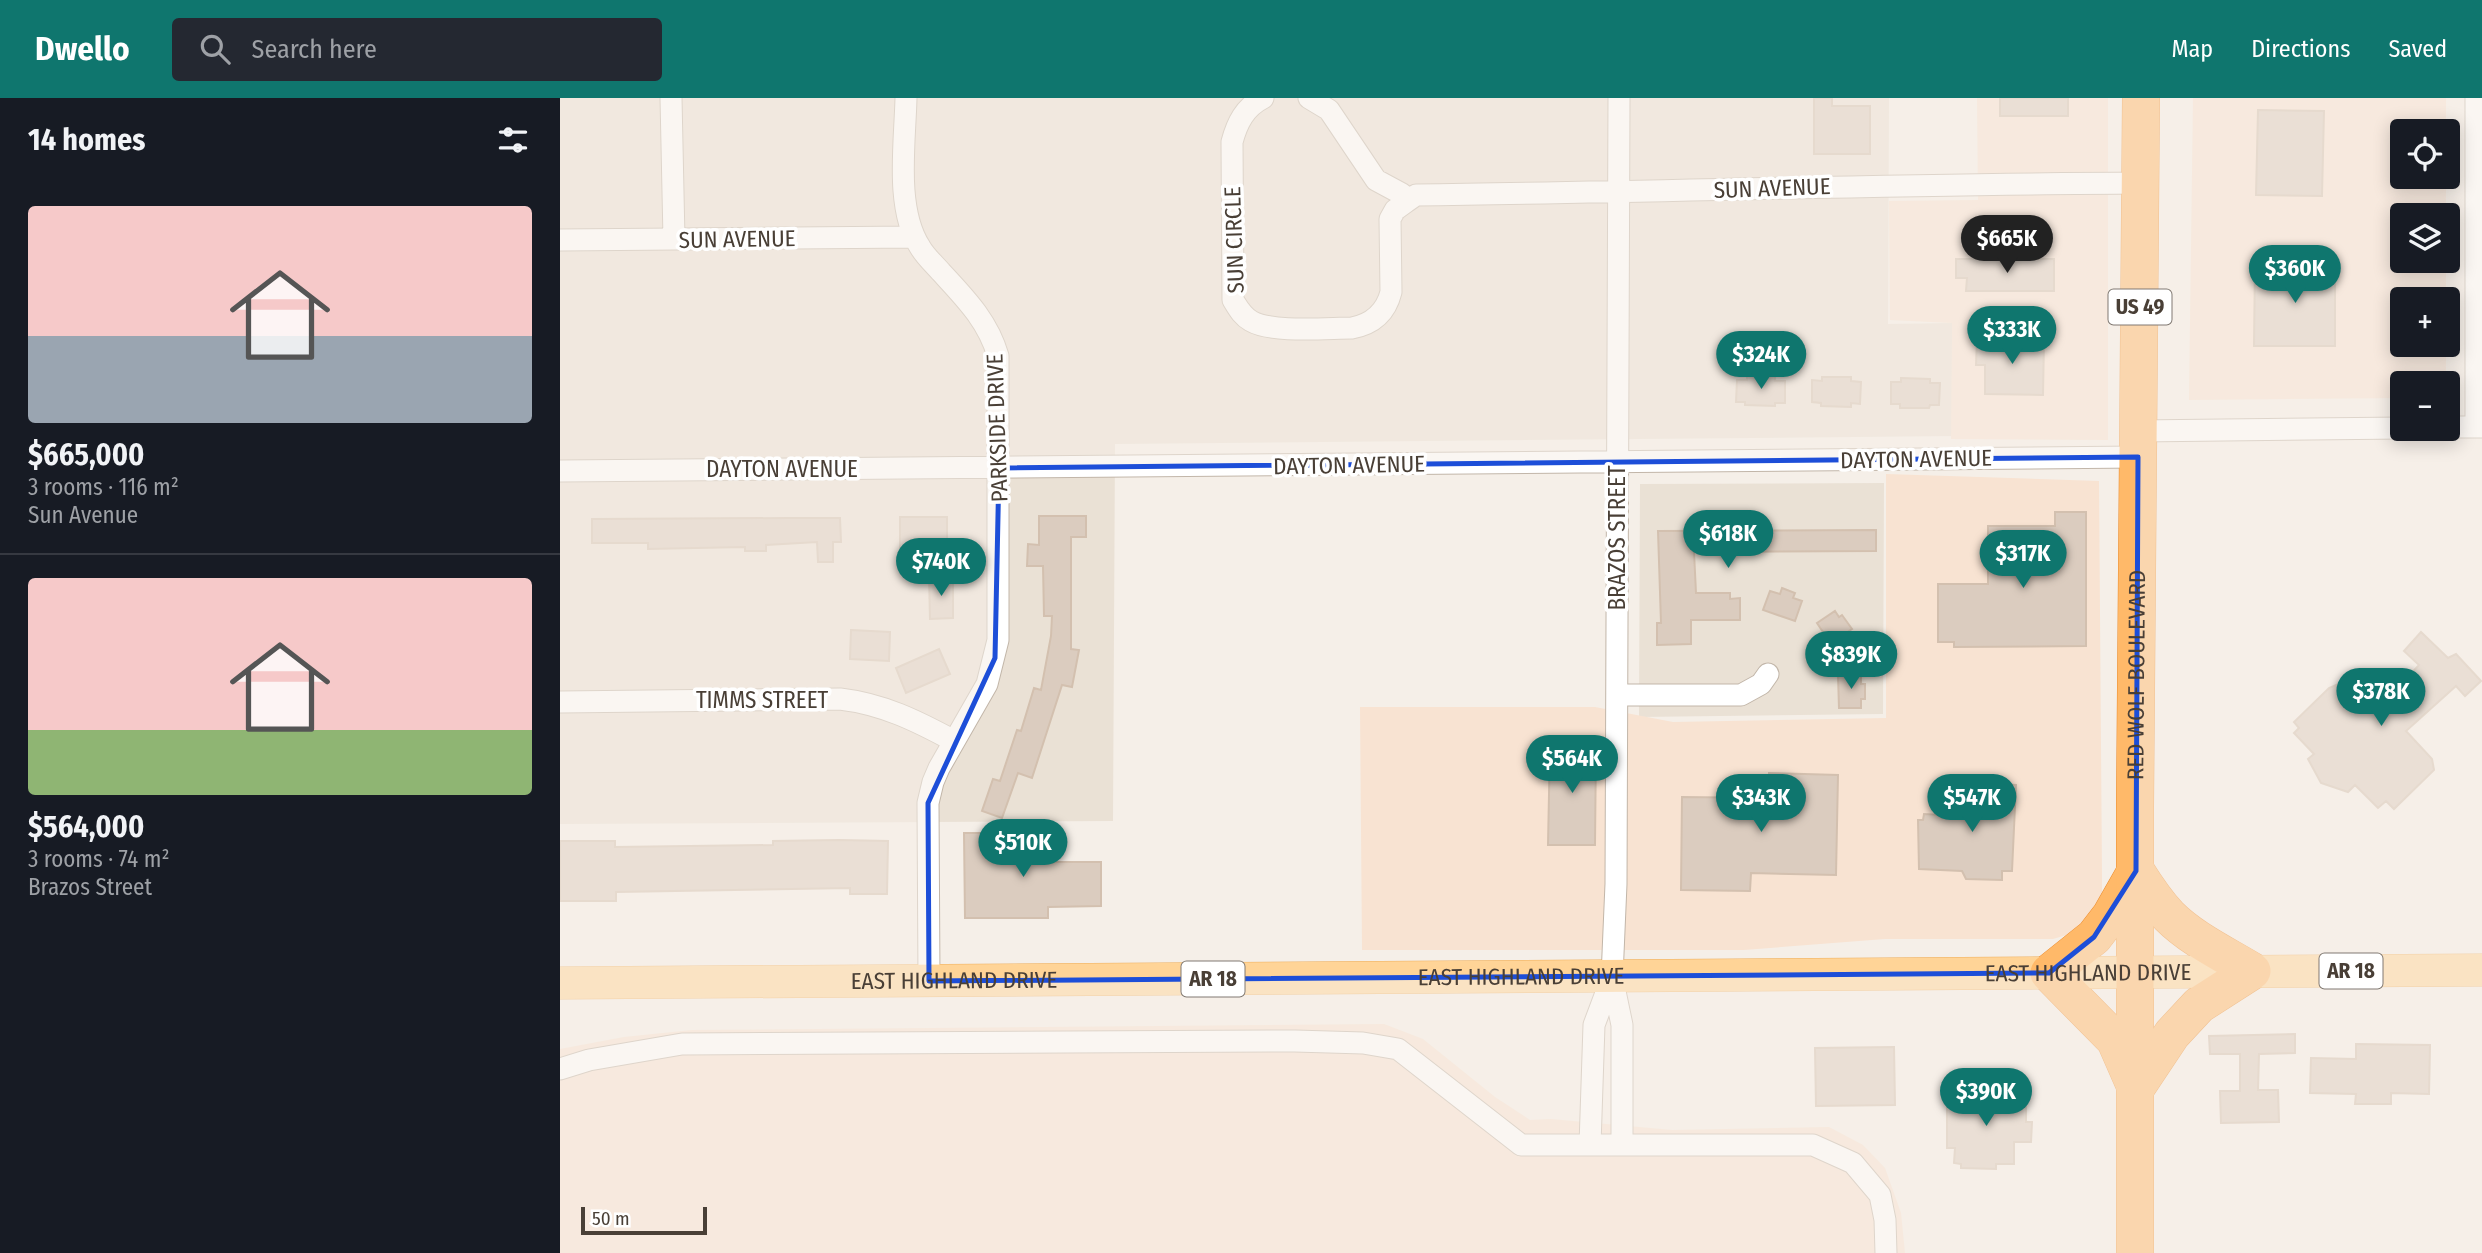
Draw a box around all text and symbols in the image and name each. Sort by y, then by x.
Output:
search box [172,18,662,81]
text: Dwello [35,29,130,69]
icon: search [196,30,234,68]
text: Search here [252,34,377,65]
text: Map [2172,35,2213,63]
text: Directions [2251,35,2350,63]
text: Saved [2388,35,2447,63]
map controls [2390,119,2460,441]
button: locate [2390,119,2460,189]
icon: filters [494,121,532,159]
text: 14 homes [28,122,145,158]
street label: SUN AVENUE [1713,172,1831,204]
street label: SUN CIRCLE [1218,186,1250,294]
button: layers [2390,203,2460,273]
pin: $665K [1958,216,2056,275]
street label: SUN AVENUE [678,224,796,254]
text: $665K [1977,224,2037,252]
pin: $360K [2246,246,2344,305]
icon: home [217,252,343,378]
text: $360K [2265,254,2325,282]
button: + [2390,287,2460,357]
road number: US 49 [2108,290,2172,325]
pin: $333K [1963,306,2061,366]
text: $333K [1983,315,2041,343]
pin: $324K [1712,331,1810,391]
text: $324K [1732,340,1790,368]
street label: PARKSIDE DRIVE [980,353,1014,503]
button: − [2390,371,2460,441]
text: $665,000 [28,437,144,473]
street label: DAYTON AVENUE [1840,444,1992,474]
street label: DAYTON AVENUE [1273,450,1425,480]
street label: DAYTON AVENUE [706,455,858,483]
street label: BRAZOS STREET [1603,465,1631,611]
text: 3 rooms · 116 m² [28,473,179,501]
text: Sun Avenue [28,501,138,529]
pin: $618K [1679,510,1777,570]
text: $618K [1699,519,1757,547]
pin: $317K [1974,531,2072,590]
pin: $740K [892,538,990,598]
text: $317K [1996,539,2050,567]
text: $740K [912,547,970,575]
street label: RED WOLF BOULEVARD [2121,570,2151,780]
icon: home [217,624,343,750]
pin: $839K [1802,632,1900,691]
text: $839K [1821,640,1881,668]
pin: $378K [2332,668,2430,728]
text: $378K [2352,677,2410,705]
street label: TIMMS STREET [696,686,828,714]
pin: $564K [1523,736,1621,795]
text: $564K [1542,744,1602,772]
pin: $343K [1712,774,1810,834]
pin: $547K [1923,774,2021,834]
text: $343K [1732,783,1790,811]
text: $547K [1943,783,2001,811]
text: $564,000 [28,809,144,845]
pin: $510K [974,820,1072,879]
text: $510K [994,828,1052,856]
text: 3 rooms · 74 m² [28,845,170,873]
text: Brazos Street [28,873,152,901]
road number: AR 18 [2320,954,2383,988]
street label: EAST HIGHLAND DRIVE [1985,958,2191,987]
road number: AR 18 [1182,962,1244,996]
street label: EAST HIGHLAND DRIVE [1418,962,1624,991]
street label: EAST HIGHLAND DRIVE [851,966,1057,995]
pin: $390K [1937,1068,2035,1128]
text: $390K [1956,1077,2016,1105]
scale bar [581,1204,707,1236]
text: 50 m [592,1207,630,1230]

